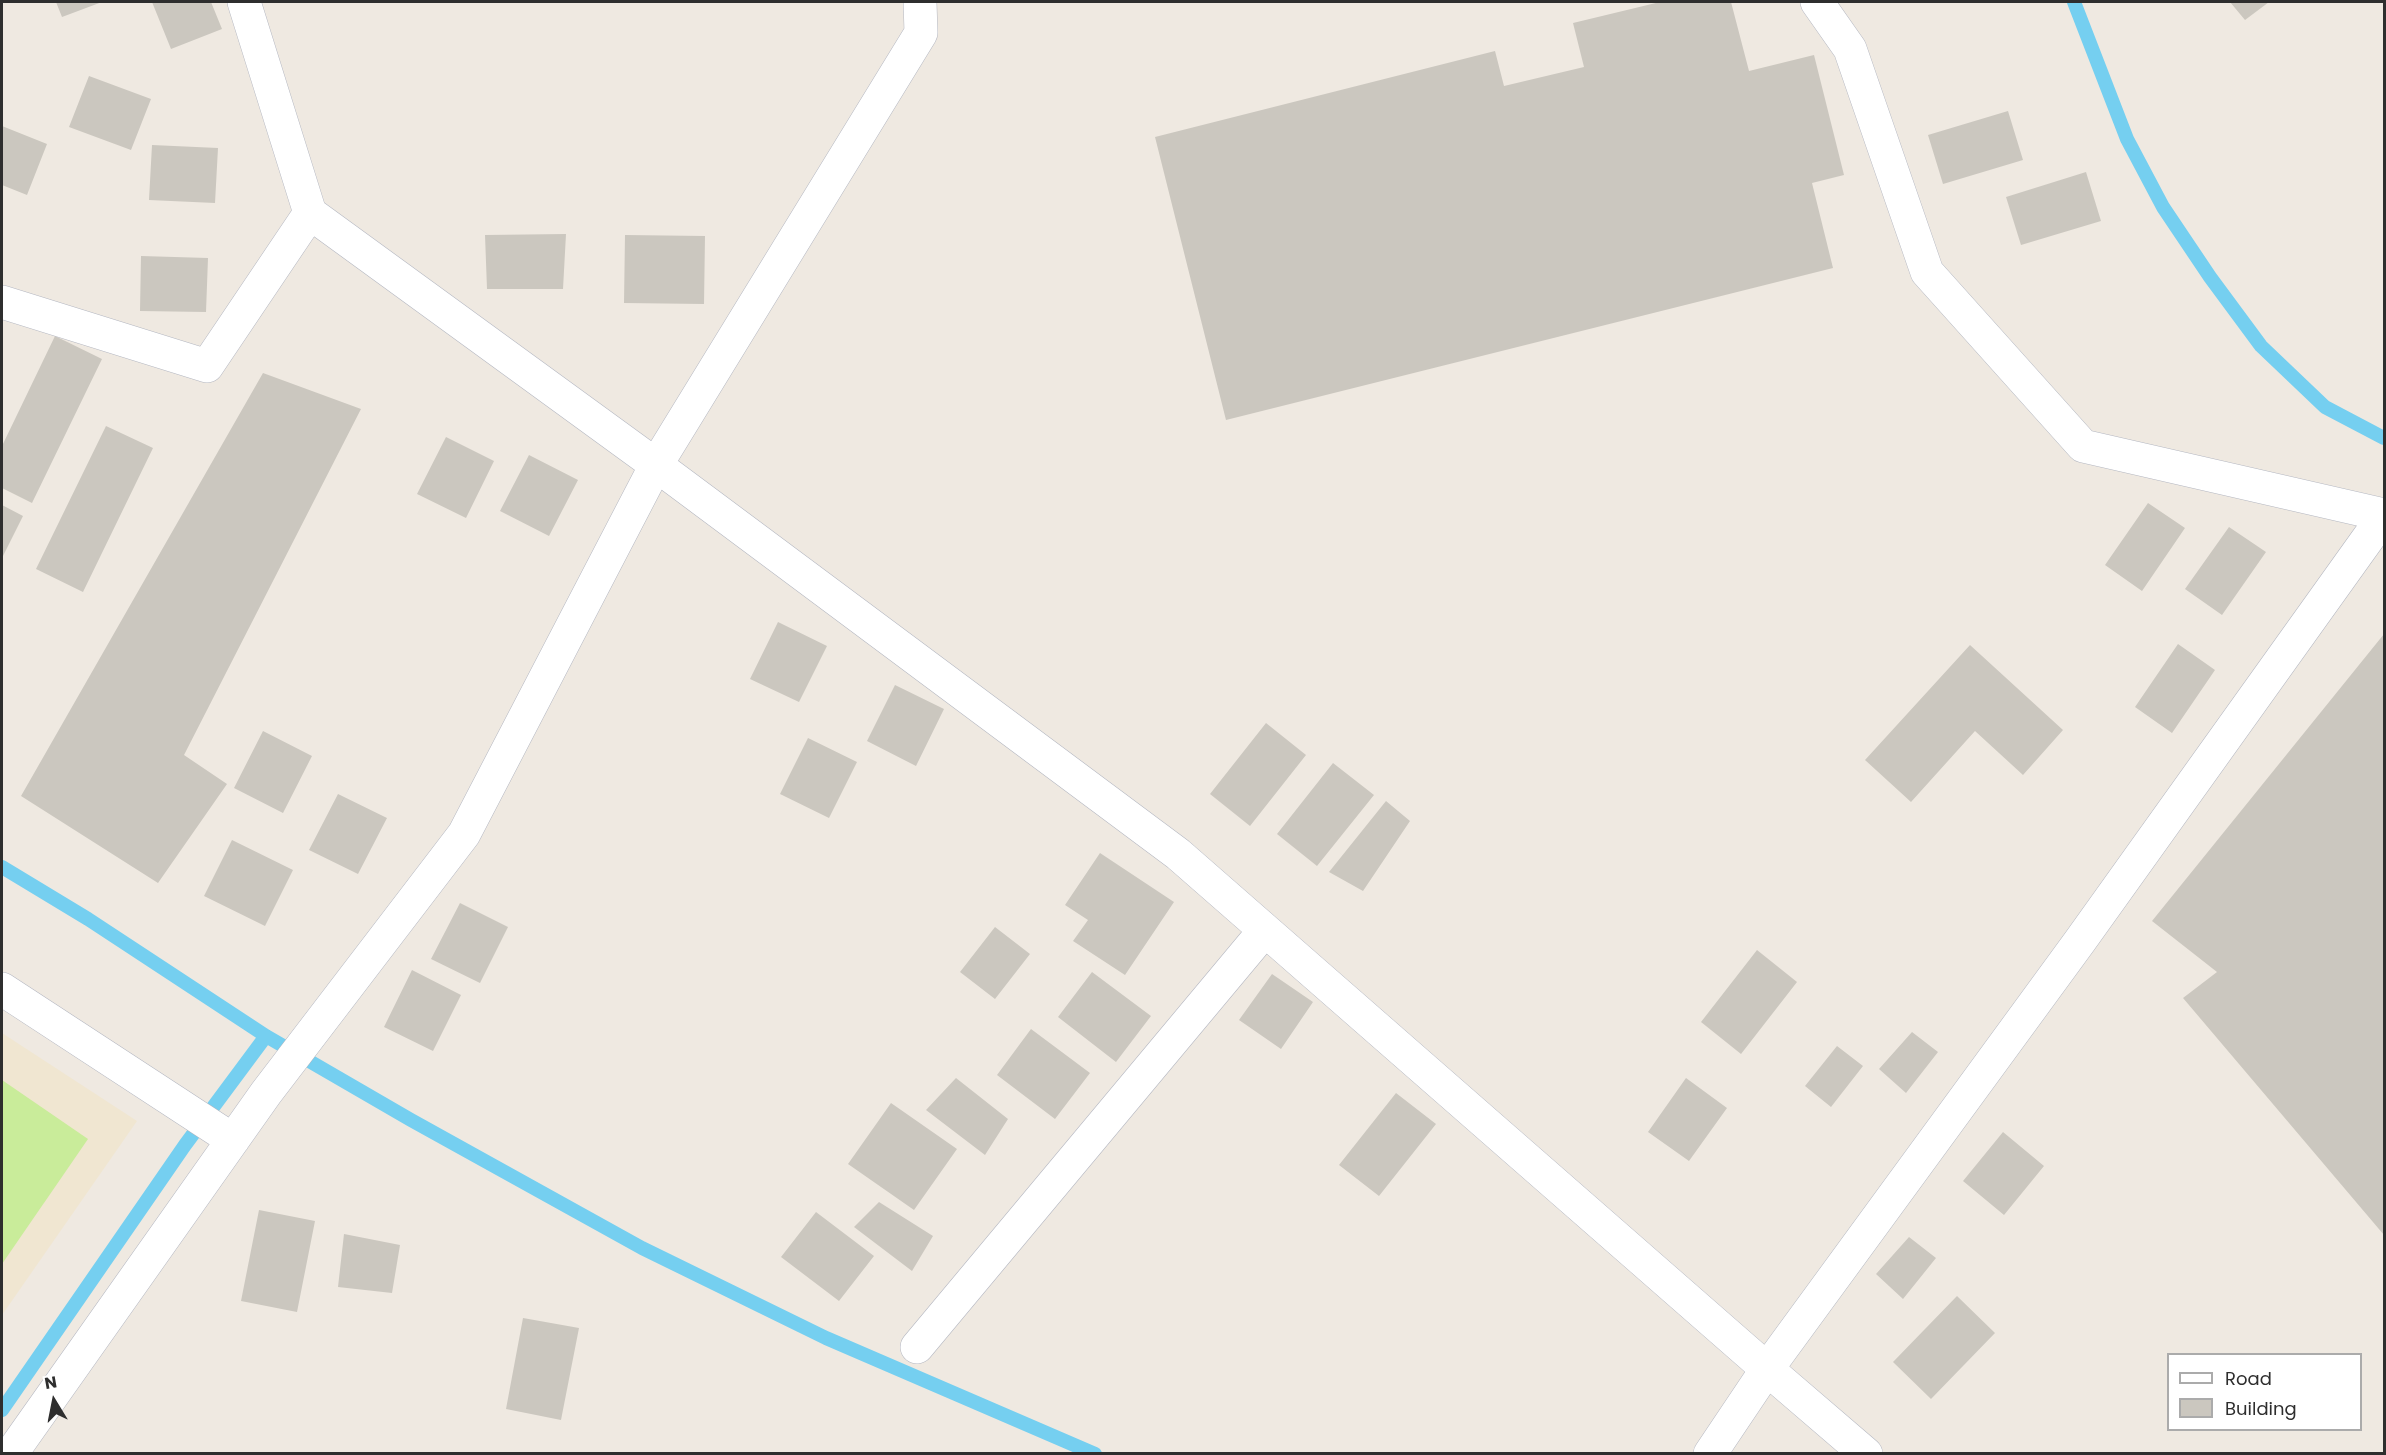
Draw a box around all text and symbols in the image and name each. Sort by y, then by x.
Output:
legend [2167,1353,2362,1431]
text: Road [2225,1366,2272,1391]
text: N [43,1370,59,1395]
north arrow [24,1371,84,1431]
text: Building [2225,1396,2297,1421]

